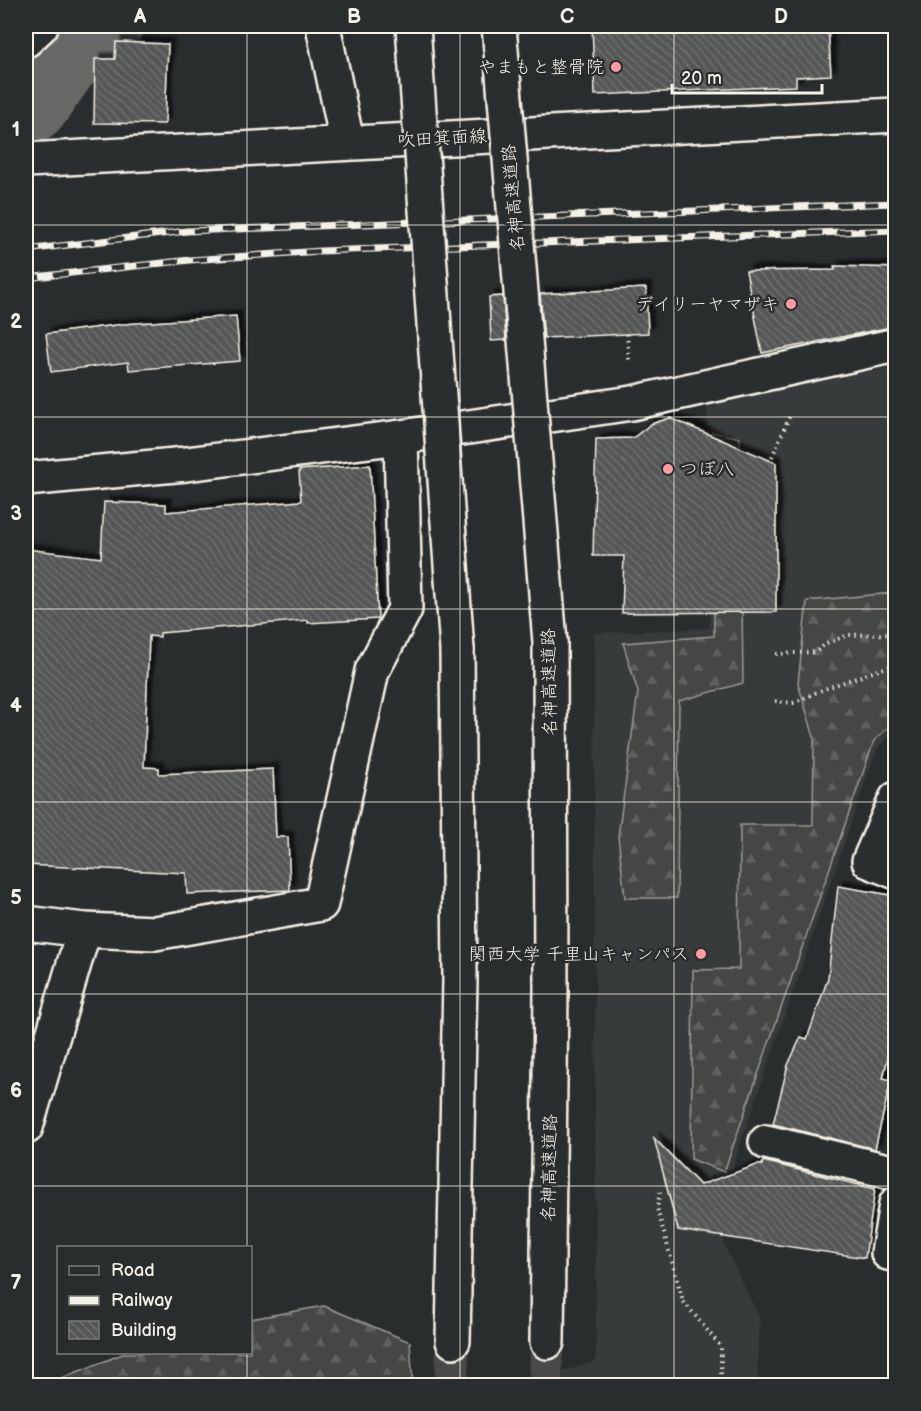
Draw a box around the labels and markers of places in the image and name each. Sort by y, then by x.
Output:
place label: やまもと整骨院 [478,57,604,78]
marker: やまもと整骨院 [609,60,623,74]
place label: デイリーヤマザキ [636,294,779,315]
marker: デイリーヤマザキ [784,297,798,311]
place label: つぼ八 [680,459,734,480]
marker: つぼ八 [661,462,675,476]
place label: 関西大学 千里山キャンパス [469,944,689,965]
marker: 関西大学 千里山キャンパス [694,947,708,961]

